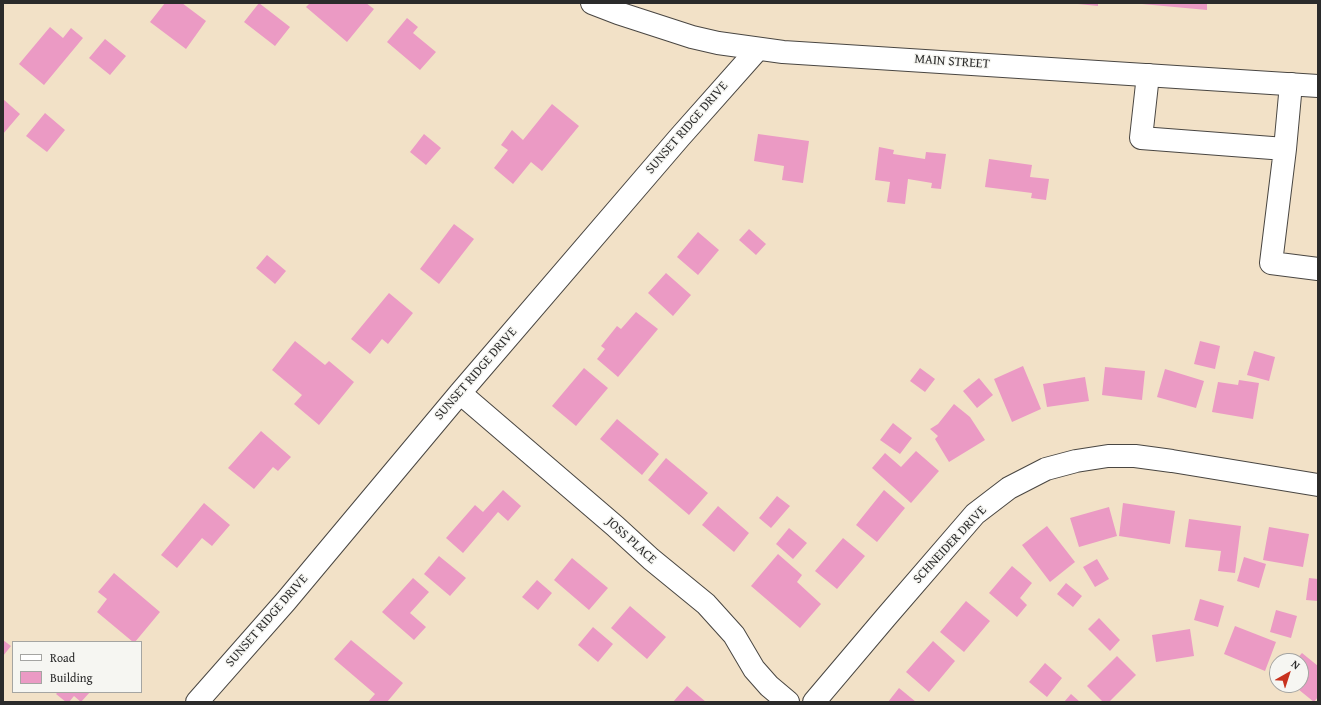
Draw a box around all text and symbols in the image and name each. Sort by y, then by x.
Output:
street label: MAIN STREET [914,52,990,72]
street label: SUNSET RIDGE DRIVE [643,79,731,177]
street label: SUNSET RIDGE DRIVE [432,325,520,423]
street label: SCHNEIDER DRIVE [910,503,990,587]
street label: JOSS PLACE [603,514,659,568]
street label: SUNSET RIDGE DRIVE [223,572,311,670]
legend [12,641,142,693]
text: Road [50,649,75,666]
north arrow [1269,653,1309,693]
text: N [1288,656,1304,673]
text: Building [50,669,93,686]

